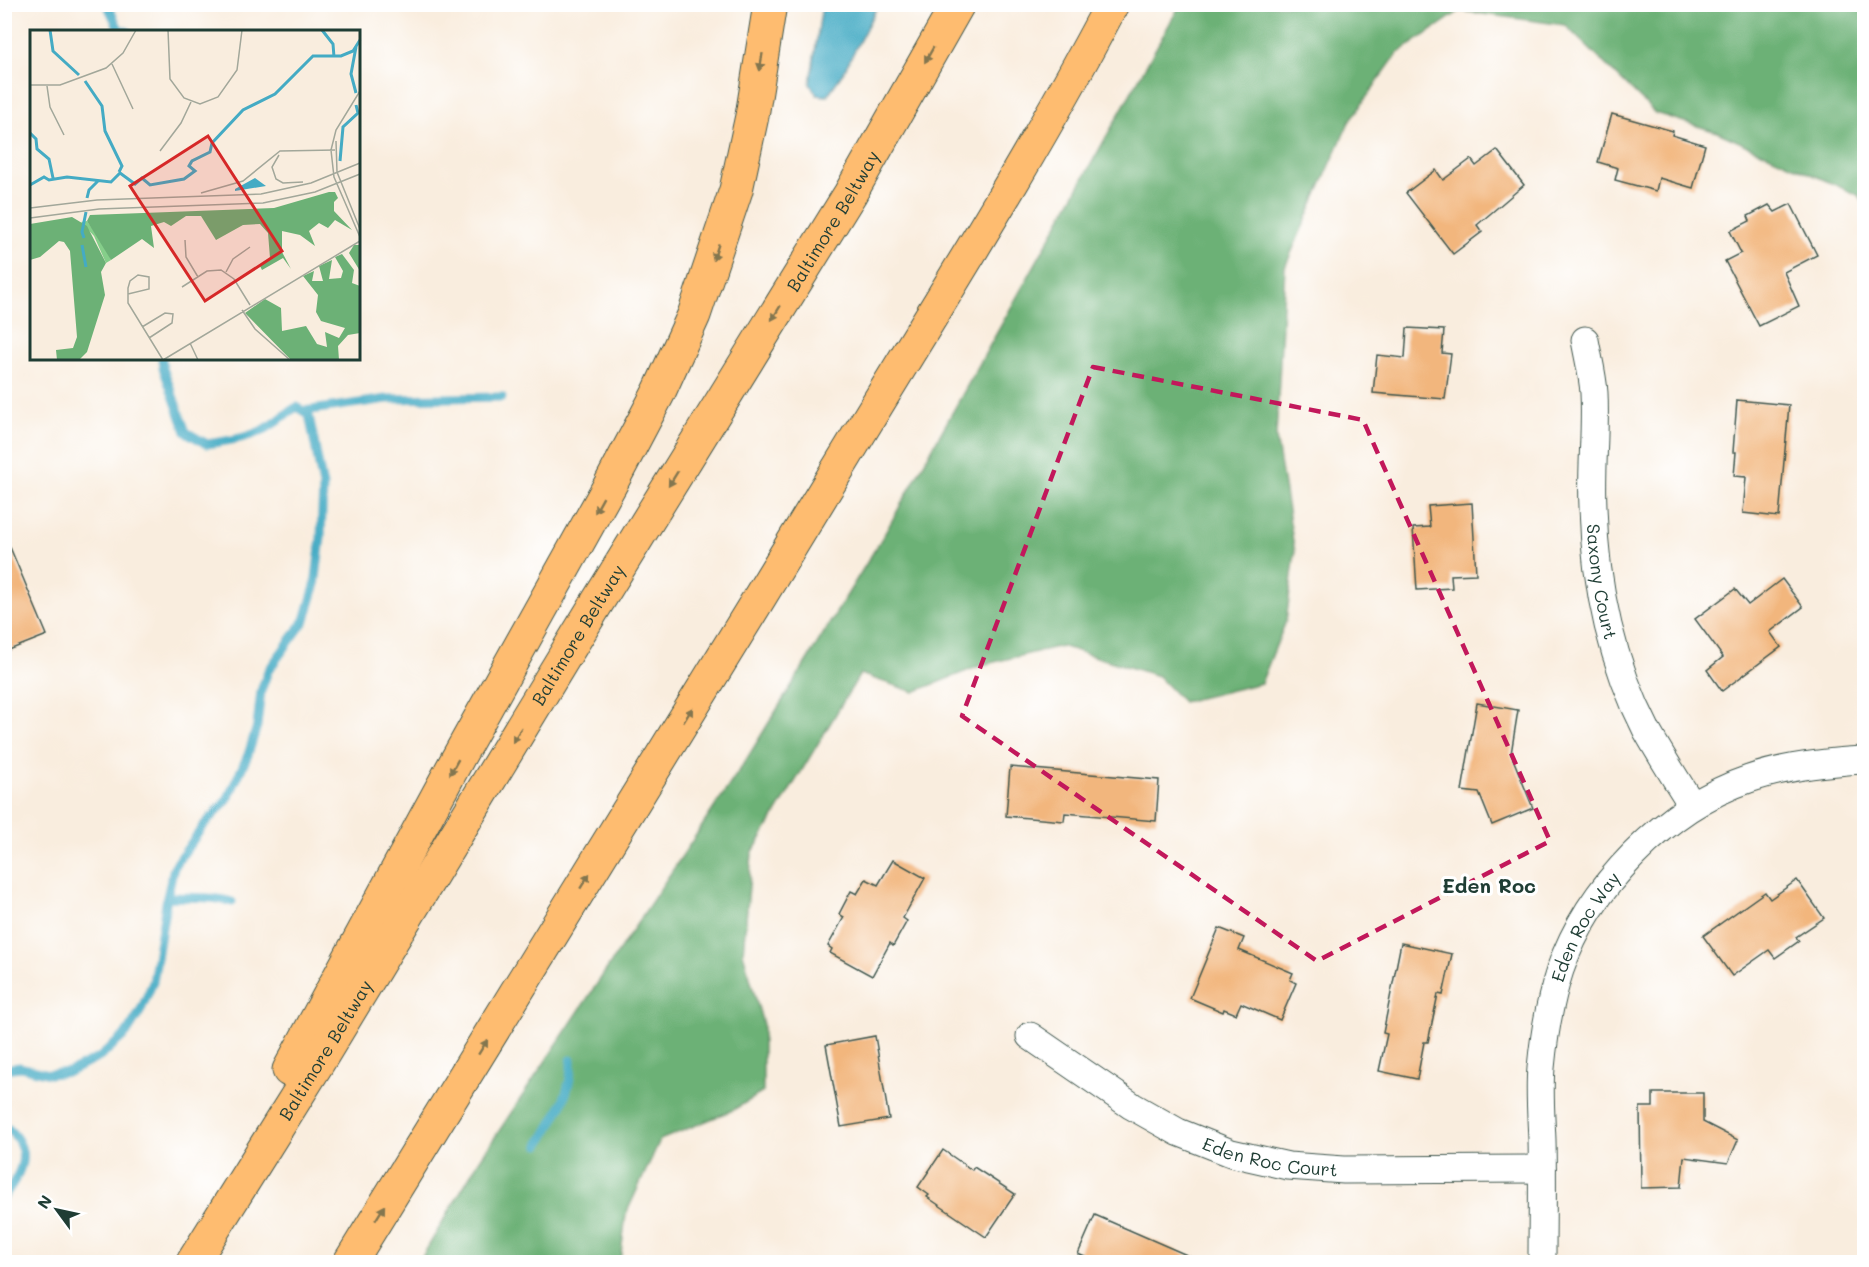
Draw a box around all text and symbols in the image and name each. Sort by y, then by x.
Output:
inset map [30,30,360,360]
one-way arrow [924,47,934,64]
one-way arrow [757,53,766,72]
street label: Baltimore Beltway [781,146,884,296]
one-way arrow [711,243,720,261]
one-way arrow [770,305,781,321]
one-way arrow [668,471,679,487]
one-way arrow [595,496,605,513]
street label: Saxony Court [1582,523,1623,642]
street label: Baltimore Beltway [526,560,630,709]
one-way arrow [683,707,694,723]
one-way arrow [511,727,522,743]
one-way arrow [449,759,459,776]
street label: Eden Roc Way [1545,866,1625,985]
district label: Eden Roc [1442,872,1536,898]
one-way arrow [580,873,591,889]
street label: Baltimore Beltway [273,975,377,1125]
one-way arrow [477,1039,488,1055]
street label: Eden Roc Court [1199,1131,1339,1182]
north arrow [27,1180,87,1240]
text: N [32,1191,56,1212]
one-way arrow [375,1205,386,1221]

